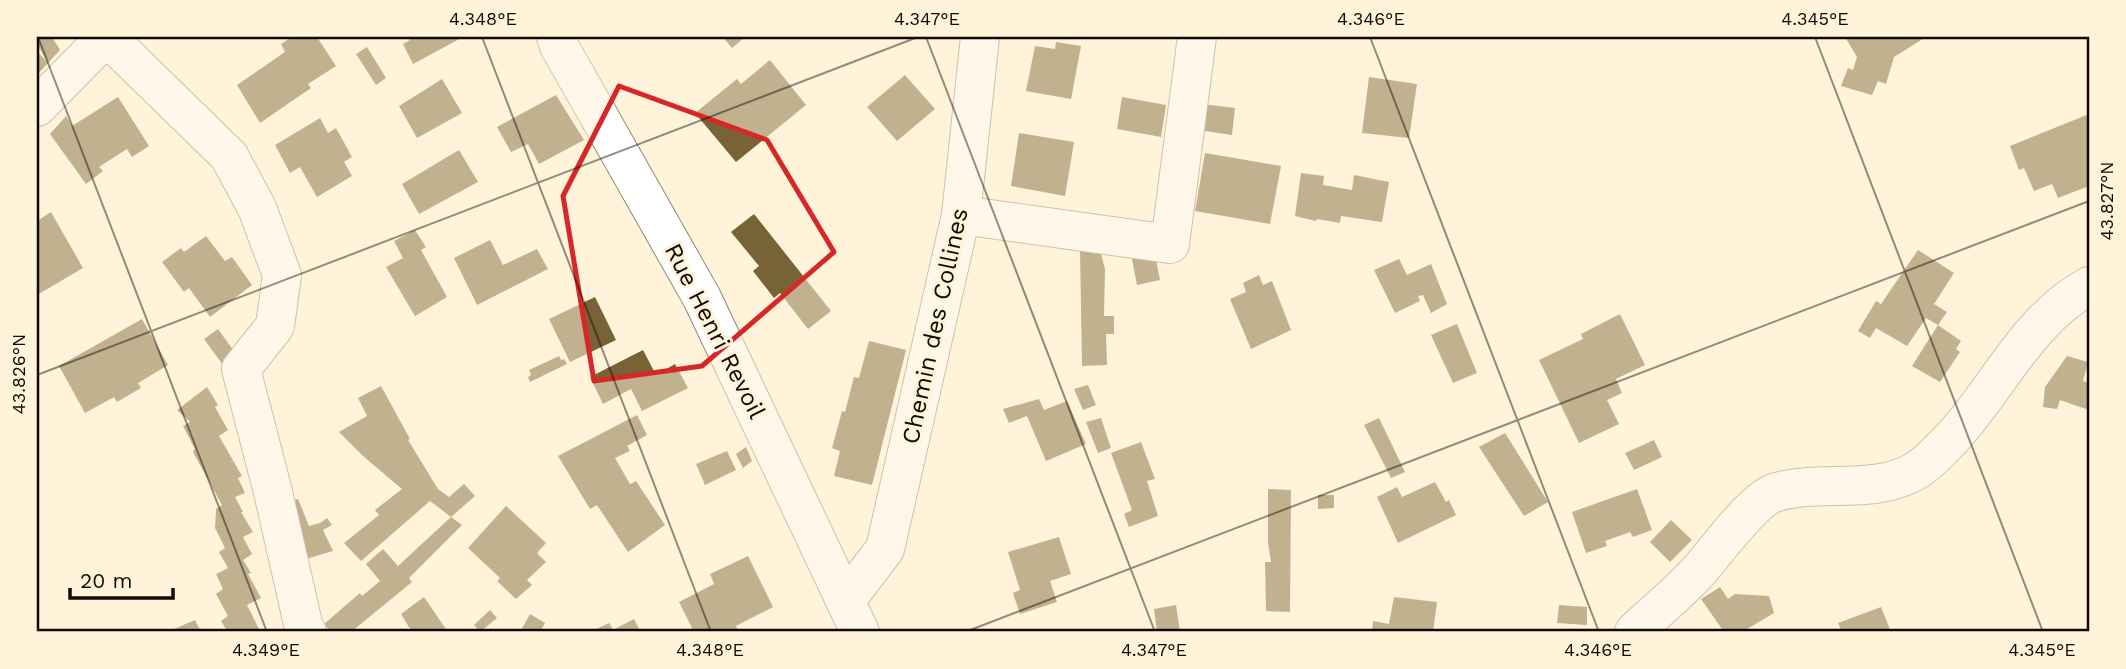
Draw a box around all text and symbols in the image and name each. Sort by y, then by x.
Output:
text: 4.348°E [449,8,517,29]
text: 4.347°E [894,8,960,29]
text: 4.346°E [1337,8,1405,29]
text: 4.345°E [1781,8,1849,29]
text: 43.827°N [2096,161,2117,241]
street label: Chemin des Collines [896,205,974,447]
street label: Rue Henri Revoil [659,239,772,424]
text: 43.826°N [8,334,29,414]
scale bar [70,557,173,601]
text: 20 m [80,568,132,593]
text: 4.349°E [232,639,300,660]
text: 4.348°E [676,639,744,660]
text: 4.347°E [1121,639,1187,660]
text: 4.346°E [1564,639,1632,660]
text: 4.345°E [2008,639,2076,660]

